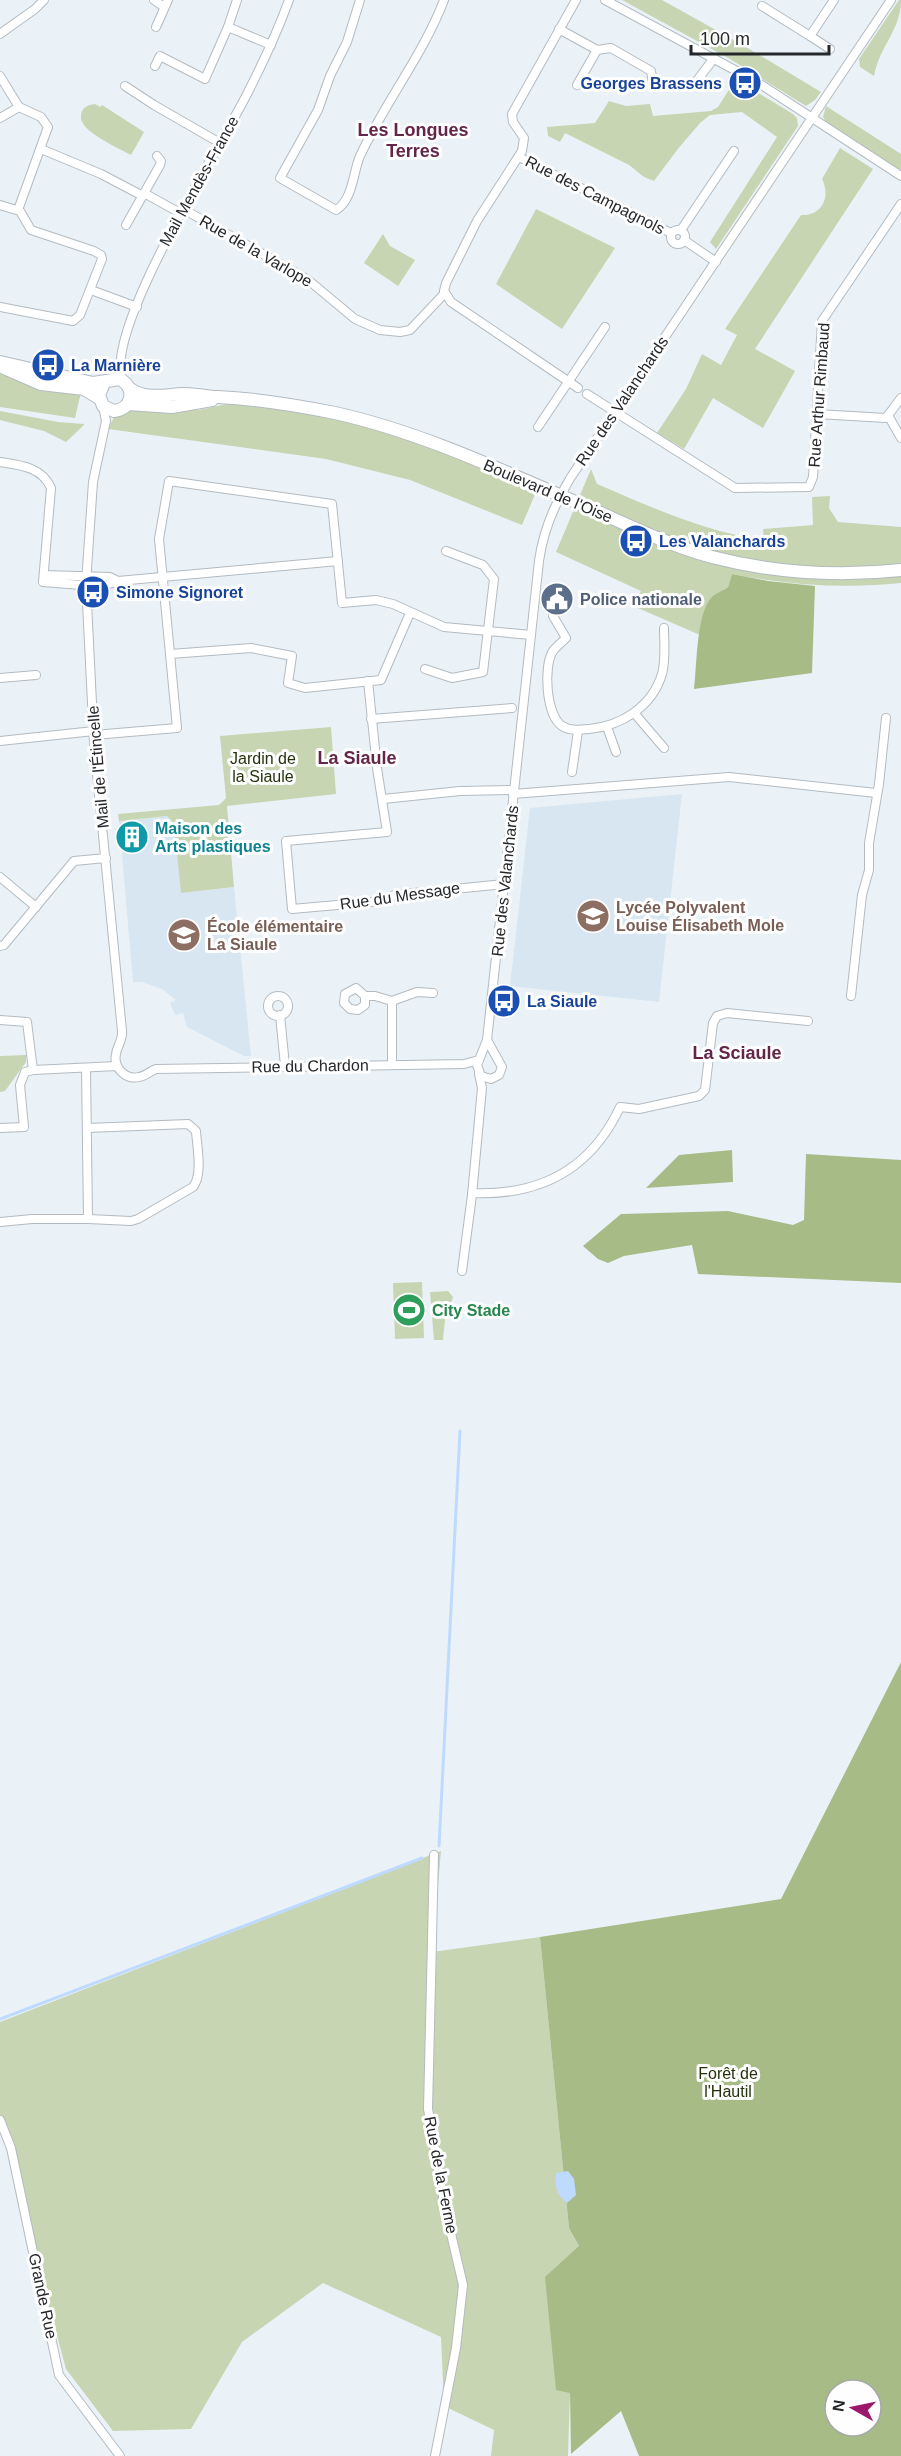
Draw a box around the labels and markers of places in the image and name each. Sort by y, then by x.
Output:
bus stop icon: Georges Brassens [727,65,763,101]
place label: Georges Brassens [581,75,722,92]
bus stop icon: La Marnière [30,347,66,383]
place label: La Marnière [71,357,161,374]
bus stop icon: Les Valanchards [618,523,654,559]
place label: Les Valanchards [659,533,785,550]
bus stop icon: Simone Signoret [75,574,111,610]
public building icon: Police nationale [539,581,575,617]
place label: Simone Signoret [116,584,244,601]
place label: Police nationale [580,591,702,608]
building icon: Maison des Arts plastiques [114,819,150,855]
place label: Maison des Arts plastiques [155,820,271,855]
school or university icon: Lycée Polyvalent Louise Élisabeth Mole [575,898,611,934]
place label: Lycée Polyvalent Louise Élisabeth Mole [616,899,784,934]
school or university icon: École élémentaire La Siaule [166,917,202,953]
place label: École élémentaire La Siaule [207,917,343,953]
bus stop icon: La Siaule [486,983,522,1019]
place label: La Siaule [527,993,597,1010]
sports icon: City Stade [391,1292,427,1328]
place label: City Stade [432,1302,510,1319]

